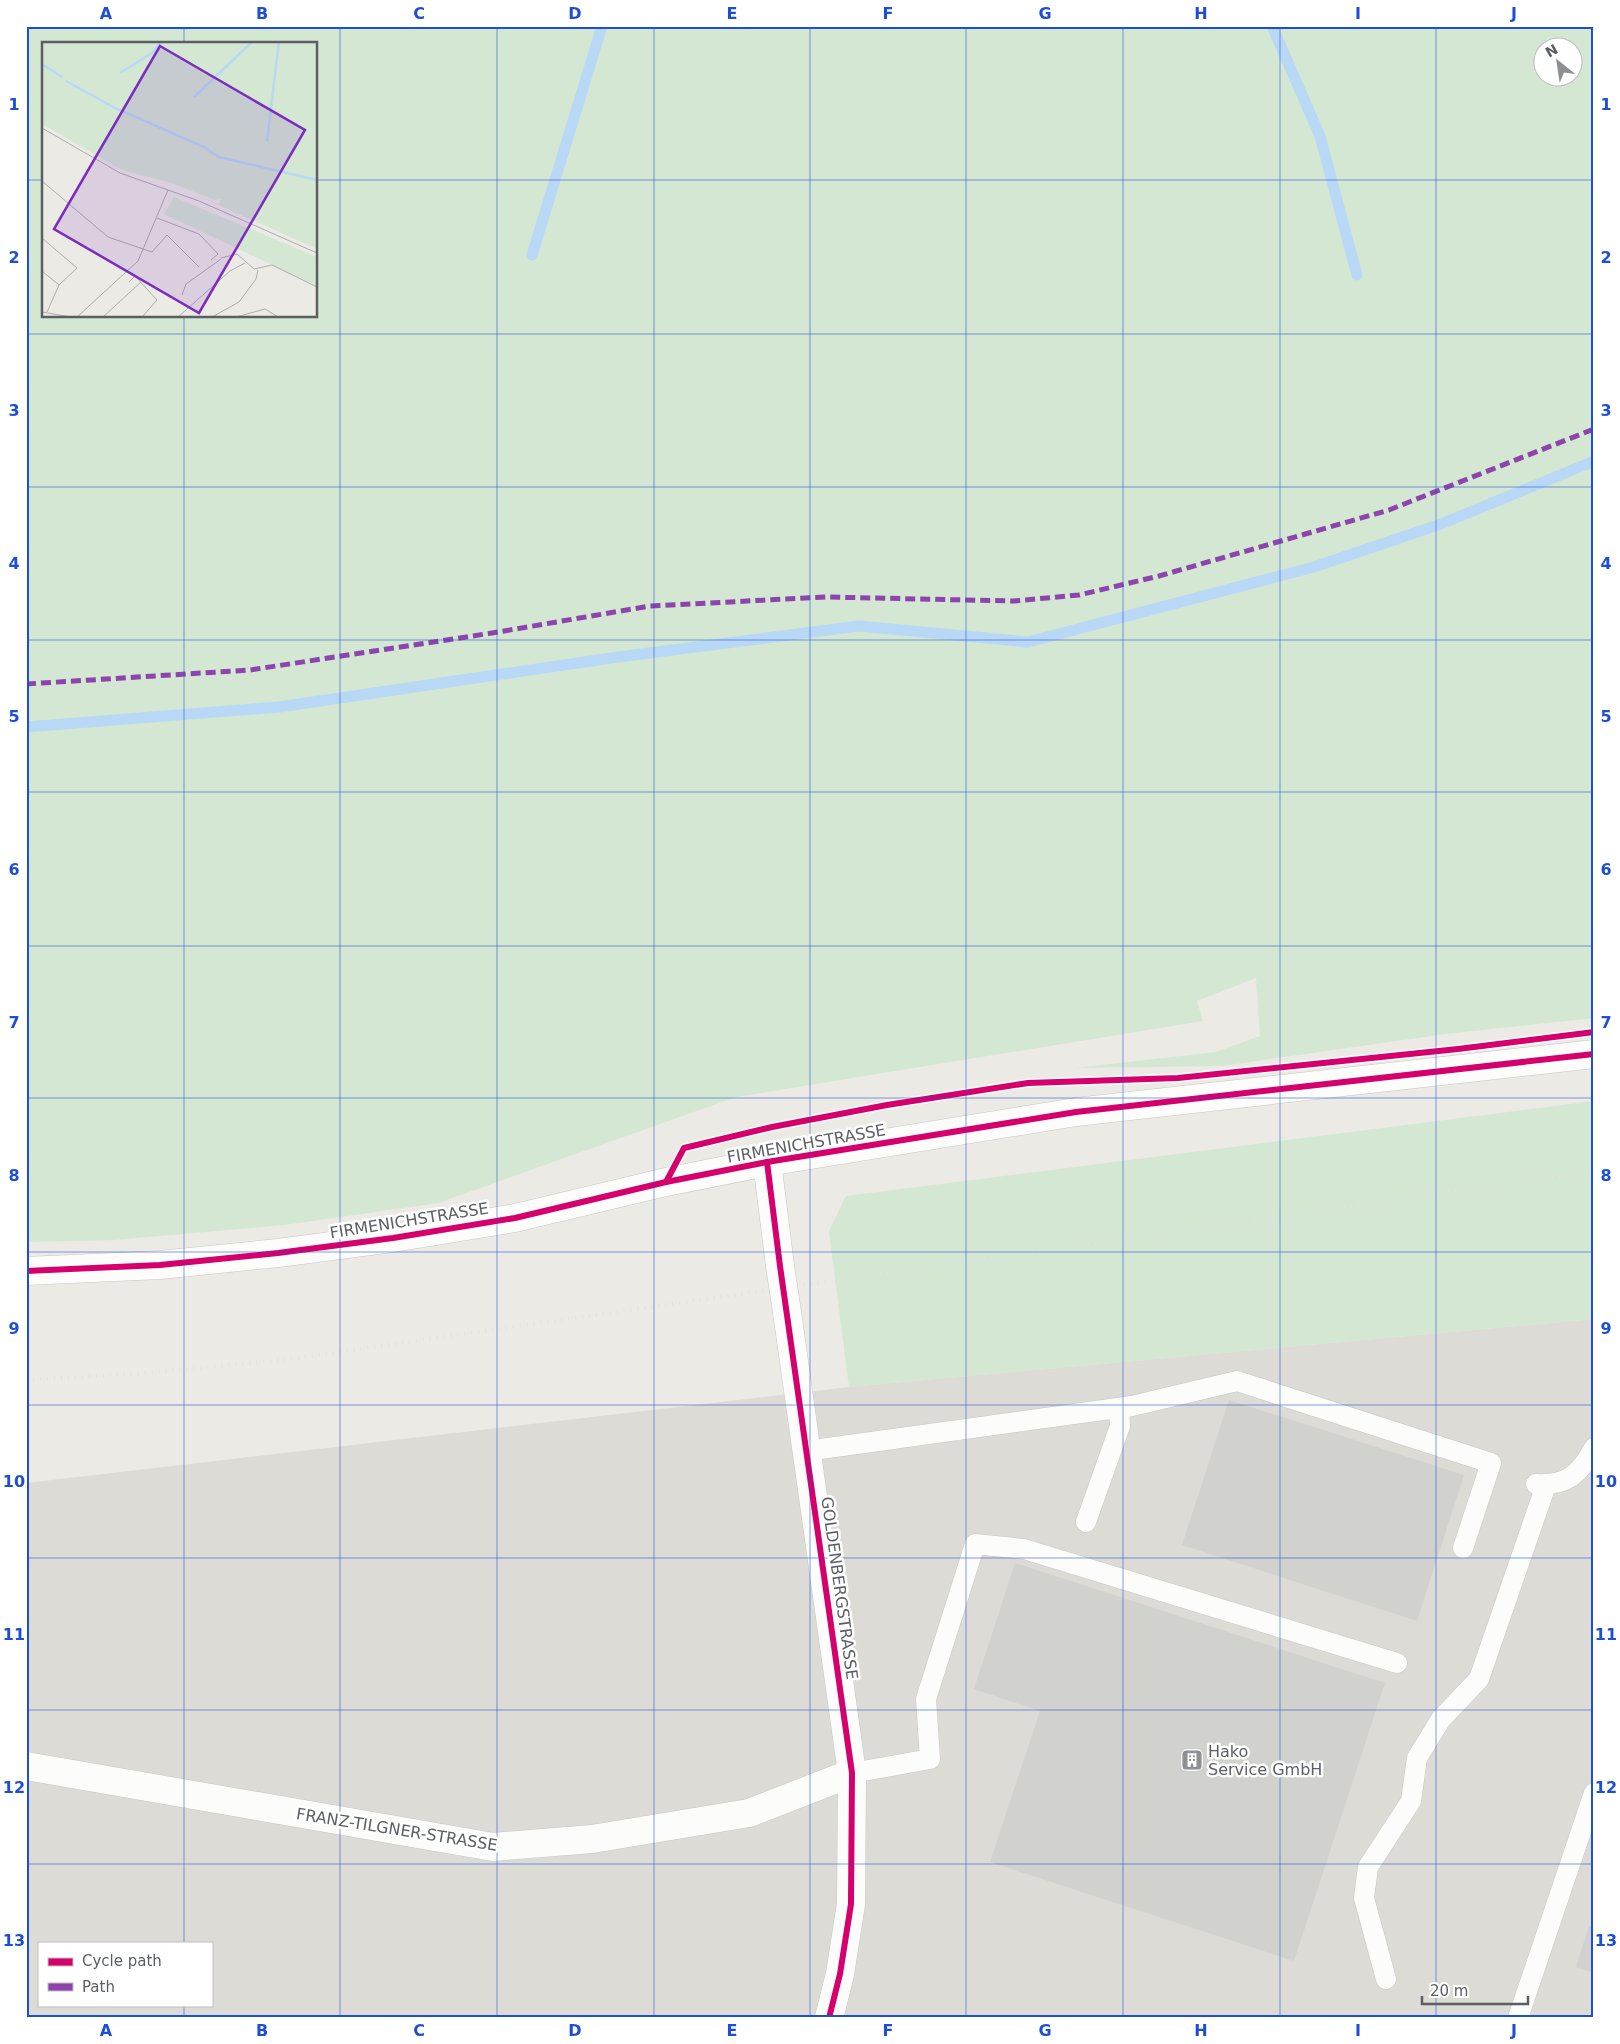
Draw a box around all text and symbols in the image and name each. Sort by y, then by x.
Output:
text: A [100,4,113,23]
text: B [256,4,268,23]
text: C [413,4,425,23]
text: D [568,4,582,23]
text: E [727,4,737,23]
text: F [883,4,893,23]
text: G [1038,4,1052,23]
text: H [1194,4,1208,23]
text: I [1355,4,1361,23]
text: J [1510,4,1517,23]
north arrow [1532,38,1582,88]
text: N [1542,41,1561,61]
inset map [42,42,318,318]
text: 1 [8,95,20,114]
text: 1 [1600,95,1612,114]
text: 2 [8,248,20,267]
text: 2 [1600,248,1612,267]
text: 3 [8,401,20,420]
text: 3 [1600,401,1612,420]
text: 4 [8,554,20,573]
text: 4 [1600,554,1612,573]
text: 5 [8,707,20,726]
text: 5 [1600,707,1612,726]
text: 6 [8,860,20,879]
text: 6 [1600,860,1612,879]
text: 7 [8,1013,20,1032]
text: 7 [1600,1013,1612,1032]
street label: FIRMENICHSTRASSE [725,1120,887,1167]
text: 8 [8,1166,20,1185]
text: 8 [1600,1166,1612,1185]
street label: FIRMENICHSTRASSE [328,1199,490,1242]
text: 9 [8,1319,20,1338]
text: 9 [1600,1319,1612,1338]
text: 10 [3,1472,25,1491]
text: 10 [1595,1472,1617,1491]
street label: GOLDENBERGSTRASSE [817,1495,862,1681]
text: 11 [3,1625,25,1644]
text: 11 [1595,1625,1617,1644]
place label: Hako Service GmbH [1208,1742,1322,1779]
building icon: Hako Service GmbH [1180,1748,1204,1772]
text: 12 [3,1778,25,1797]
text: 12 [1595,1778,1617,1797]
street label: FRANZ-TILGNER-STRASSE [295,1804,499,1855]
text: 13 [3,1931,25,1950]
text: 13 [1595,1931,1617,1950]
legend [38,1942,212,2006]
text: Cycle path [82,1952,162,1970]
scale bar [1422,1974,1529,2006]
text: Path [82,1978,115,1996]
text: 20 m [1430,1982,1468,2000]
text: A [100,2021,113,2040]
text: B [256,2021,268,2040]
text: C [413,2021,425,2040]
text: D [568,2021,582,2040]
text: E [727,2021,737,2040]
text: F [883,2021,893,2040]
text: G [1038,2021,1052,2040]
text: H [1194,2021,1208,2040]
text: I [1355,2021,1361,2040]
text: J [1510,2021,1517,2040]

